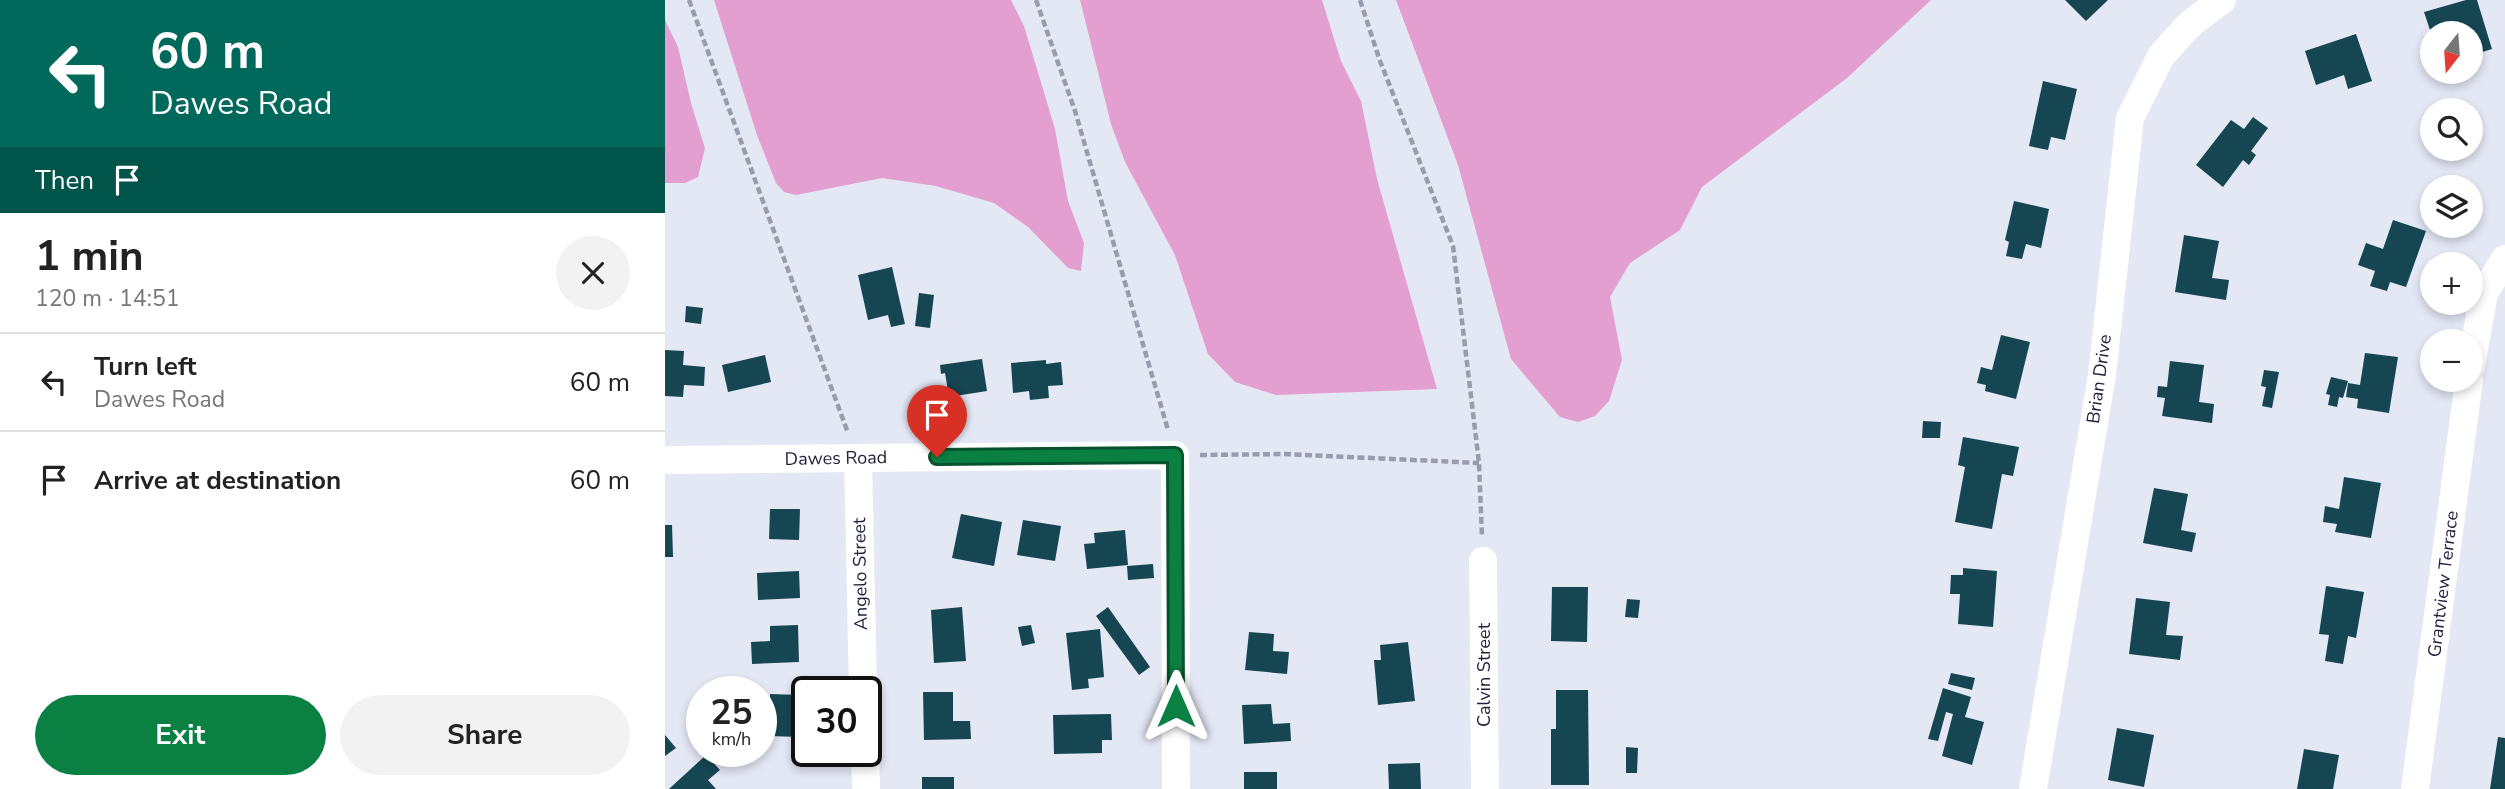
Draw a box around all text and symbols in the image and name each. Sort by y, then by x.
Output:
text: 60 m [150,18,265,85]
north arrow [2420,21,2483,84]
map controls [2420,21,2483,392]
icon: left [35,28,126,119]
text: Dawes Road [150,82,332,125]
button: search [2420,98,2483,161]
icon: arrive [108,161,146,199]
text: Then [35,163,94,198]
button: layers [2420,175,2483,238]
text: 1 min [35,228,144,285]
button: close [556,236,630,310]
button: + [2420,252,2483,315]
text: 120 m · 14:51 [35,283,180,314]
button: − [2420,329,2483,392]
street label: Brian Drive [2081,333,2117,425]
text: Turn left [94,349,197,384]
icon: left [35,363,73,401]
text: 60 m [570,365,630,400]
text: Dawes Road [94,384,225,415]
pin [907,385,967,457]
icon: arrive [918,396,956,434]
street label: Dawes Road [785,445,887,471]
icon: arrive [35,461,73,499]
text: Arrive at destination [94,463,341,498]
text: 60 m [570,463,630,498]
street label: Grantview Terrace [2422,509,2464,659]
street label: Angelo Street [847,517,873,630]
street label: Calvin Street [1472,622,1496,727]
position arrow [1139,669,1213,743]
speed limit sign: 30 [791,676,882,767]
text: 25 [710,689,753,736]
button: Exit [35,695,326,775]
button: Share [340,695,630,775]
text: km/h [712,727,751,751]

